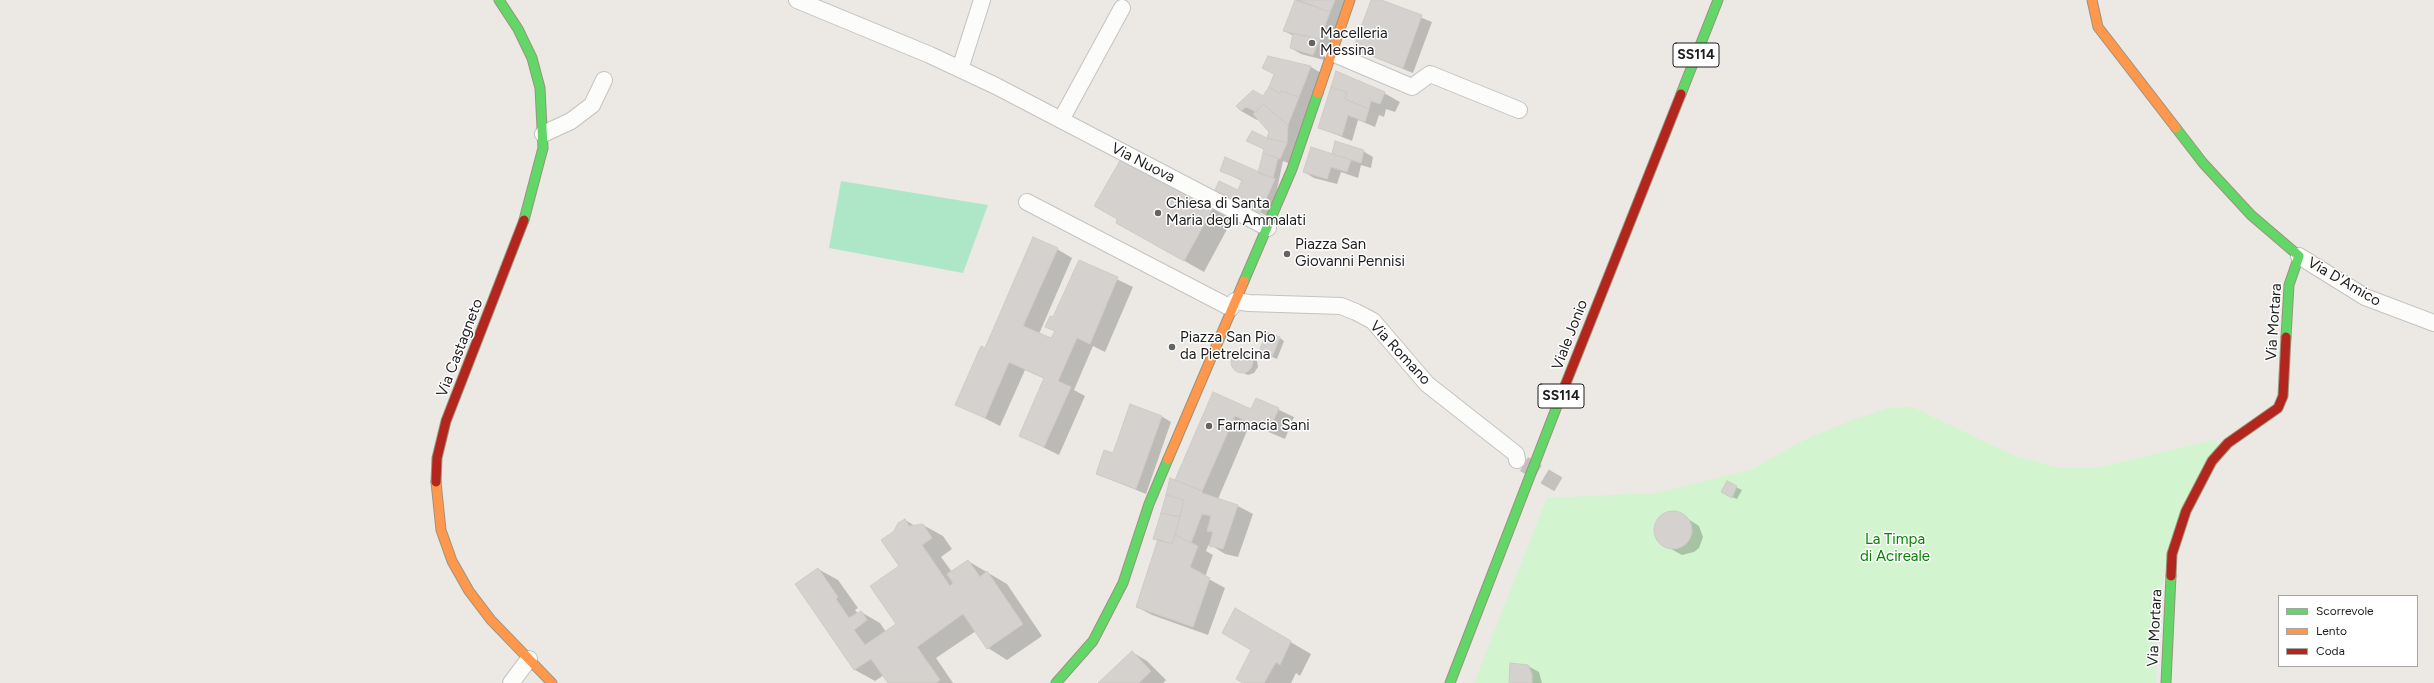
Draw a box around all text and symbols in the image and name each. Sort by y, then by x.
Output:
place label: Macelleria Messina [1320,25,1388,60]
marker: Macelleria Messina [1307,38,1317,48]
road number: SS114 [1673,43,1719,67]
street label: Via Nuova [1108,139,1178,187]
place label: Chiesa di Santa Maria degli Ammalati [1166,195,1306,230]
marker: Chiesa di Santa Maria degli Ammalati [1153,208,1163,218]
place label: Piazza San Giovanni Pennisi [1295,236,1405,271]
marker: Piazza San Giovanni Pennisi [1282,249,1292,259]
street label: Via D'Amico [2304,254,2384,310]
street label: Via Mortara [2262,283,2286,361]
street label: Via Castagneto [433,296,487,400]
street label: Viale Jonio [1548,297,1592,373]
street label: Via Romano [1366,317,1434,389]
place label: Piazza San Pio da Pietrelcina [1180,329,1276,364]
marker: Piazza San Pio da Pietrelcina [1167,342,1177,352]
road number: SS114 [1538,384,1584,408]
place label: Farmacia Sani [1217,417,1310,435]
marker: Farmacia Sani [1204,421,1214,431]
park label: La Timpa di Acireale [1860,531,1930,566]
street label: Via Mortara [2144,589,2166,667]
legend [2278,595,2418,667]
text: Scorrevole [2316,604,2374,618]
text: Lento [2316,624,2347,638]
text: Coda [2316,644,2345,658]

